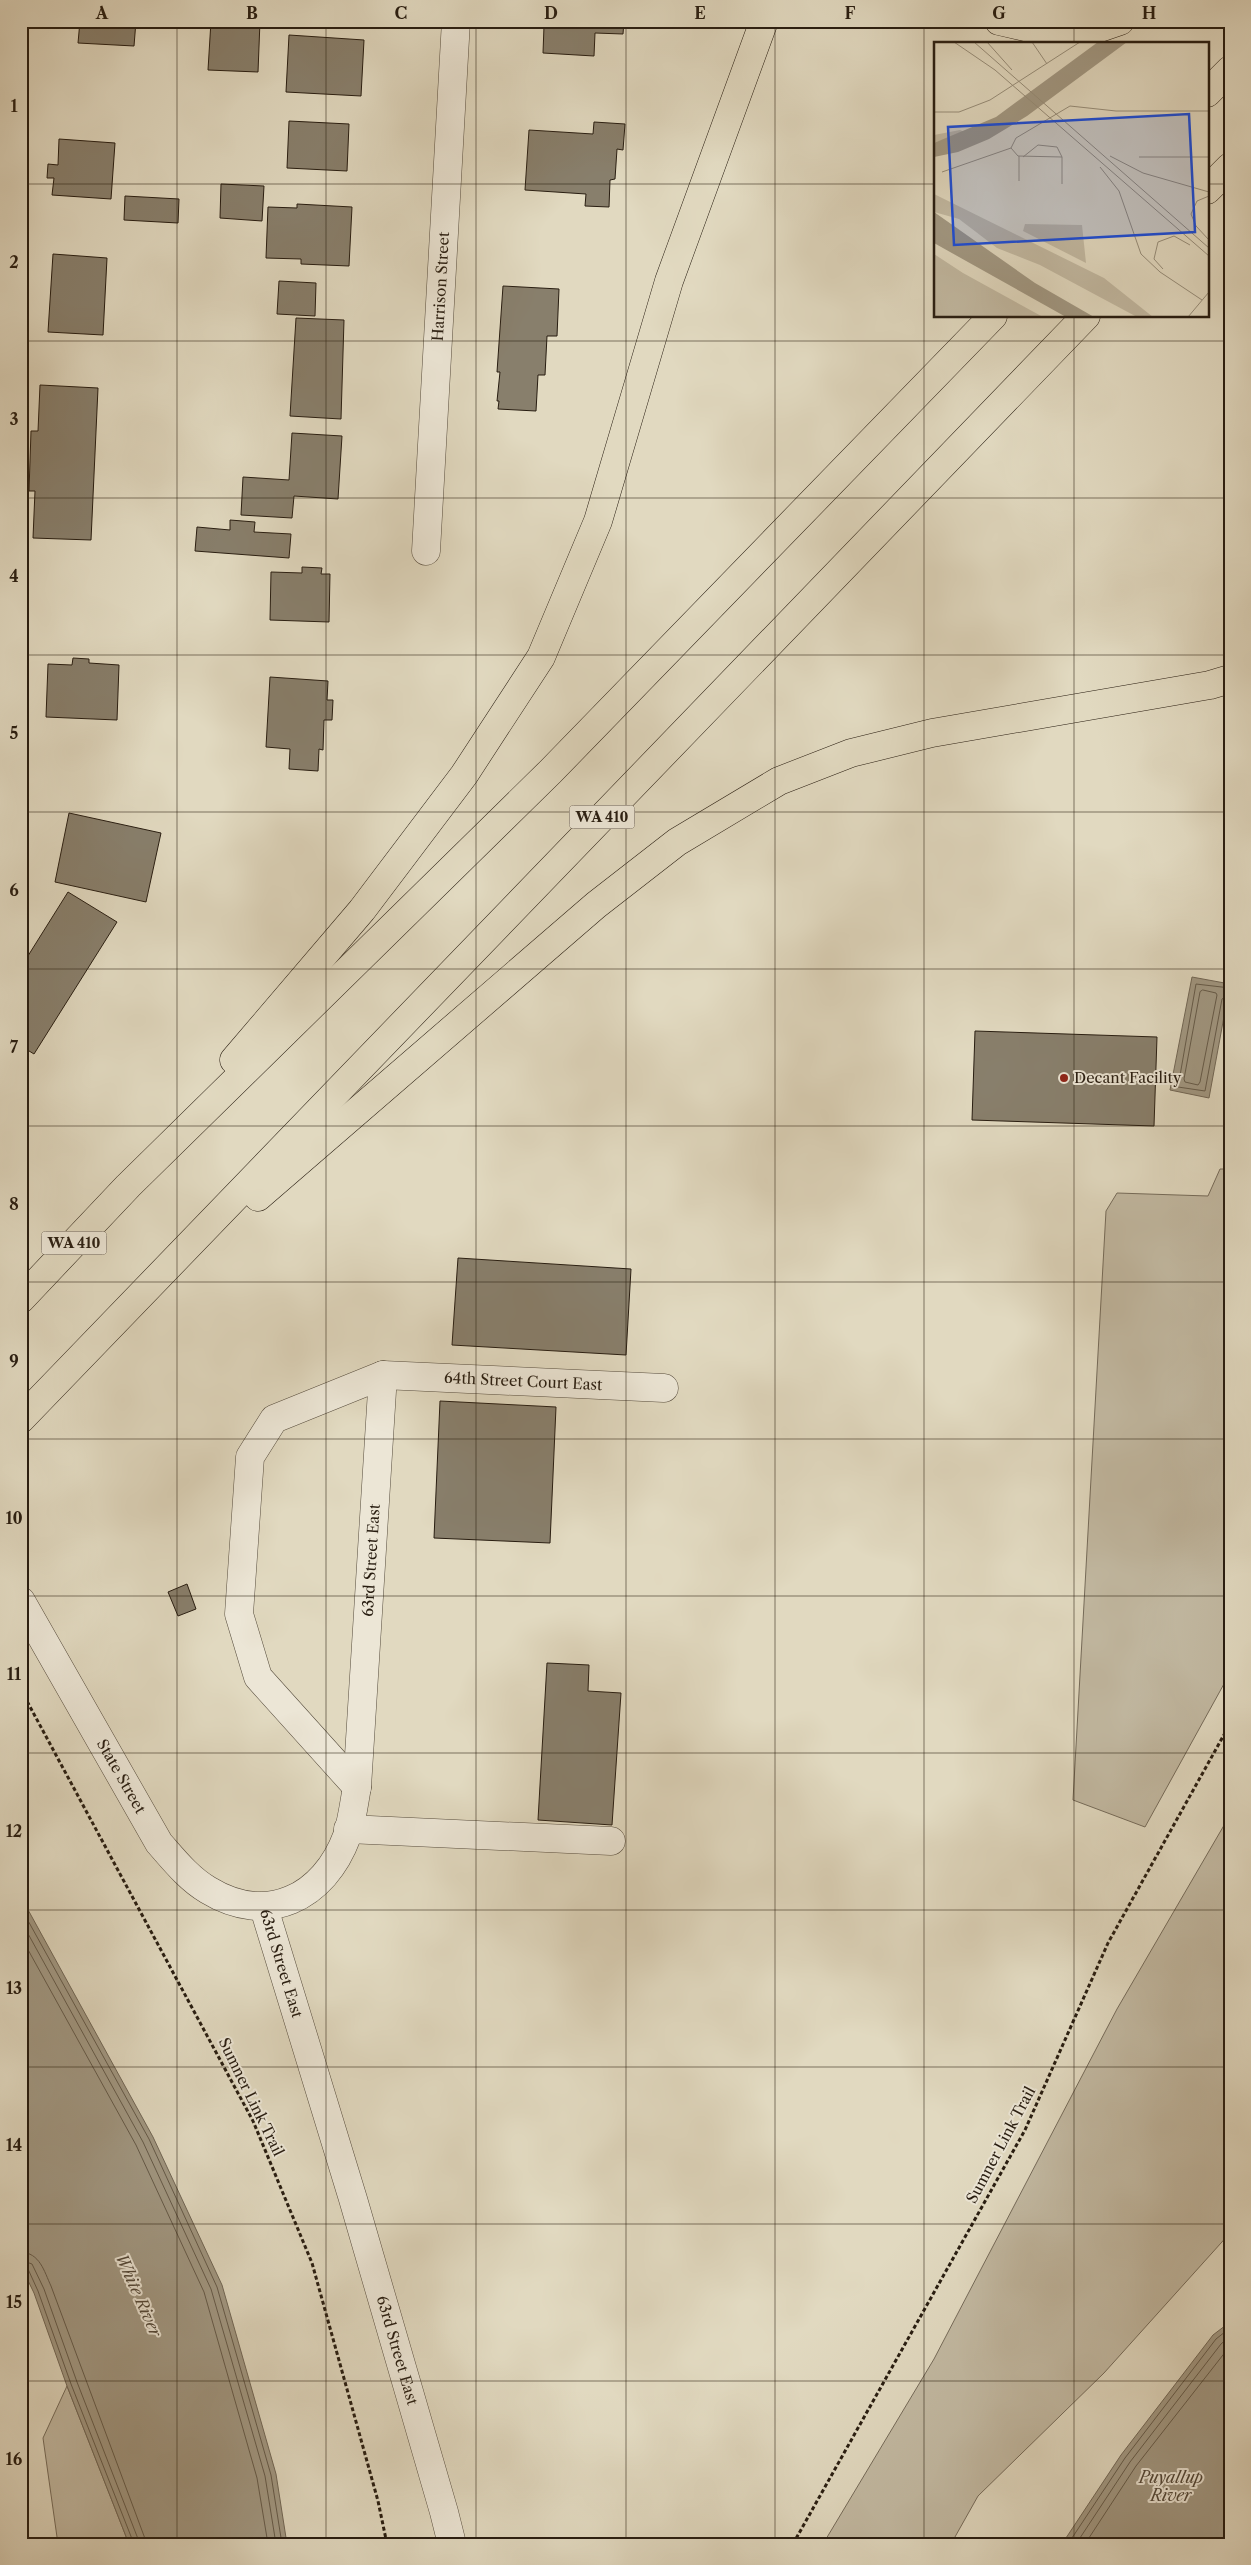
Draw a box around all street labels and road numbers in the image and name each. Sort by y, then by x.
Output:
street label: Harrison Street [428,230,453,342]
road number: WA 410 [570,806,634,829]
road number: WA 410 [42,1232,106,1254]
street label: 64th Street Court East [444,1368,603,1394]
street label: 63rd Street East [358,1503,384,1617]
street label: State Street [93,1736,151,1817]
street label: 63rd Street East [256,1907,307,2021]
street label: Sumner Link Trail [215,2035,289,2160]
street label: Sumner Link Trail [962,2083,1040,2206]
street label: 63rd Street East [373,2293,423,2408]

